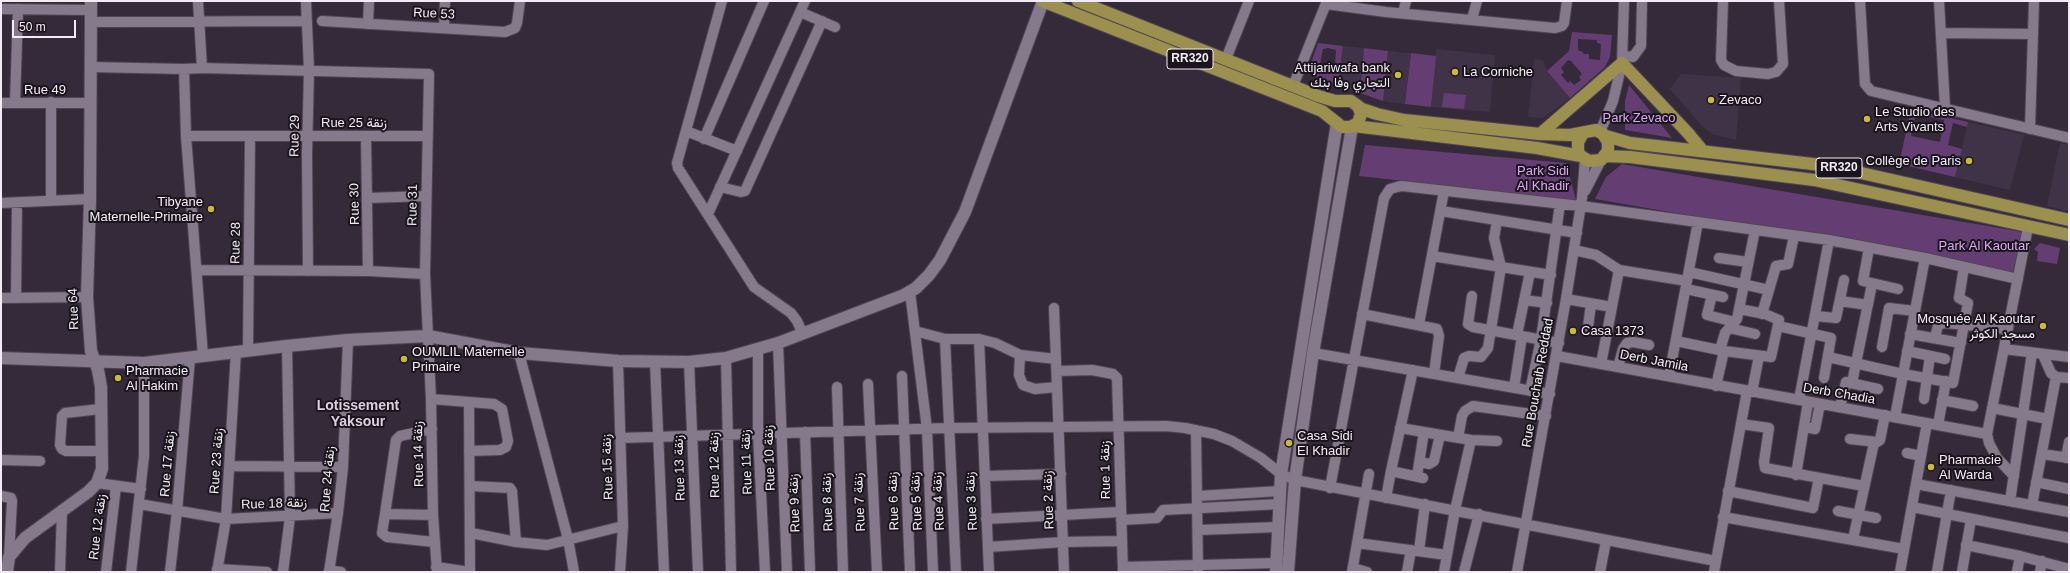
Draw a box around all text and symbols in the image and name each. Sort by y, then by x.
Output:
street label: Rue 53 [413,5,455,23]
scale bar [14,12,78,38]
text: 50 m [19,20,46,34]
road number: RR320 [1167,49,1213,69]
place label: Attijariwafa bank التجاري وفا بنك [1295,60,1390,91]
place label: La Corniche [1463,64,1533,80]
marker: La Corniche [1450,67,1460,77]
marker: Attijariwafa bank التجاري وفا بنك [1393,70,1403,80]
street label: Rue 49 [24,82,66,98]
place label: Zevaco [1719,92,1762,108]
marker: Zevaco [1706,95,1716,105]
place label: Le Studio des Arts Vivants [1875,104,1955,135]
park label: Park Zevaco [1603,110,1675,126]
marker: Le Studio des Arts Vivants [1862,114,1872,124]
street label: Rue 29 [287,115,303,157]
street label: Rue 25 زنقة [321,115,387,131]
place label: Collège de Paris [1866,153,1961,169]
marker: Collège de Paris [1964,156,1974,166]
road number: RR320 [1816,158,1862,178]
park label: Park Sidi Al Khadir [1517,163,1569,194]
street label: Rue 30 [347,183,363,225]
street label: Rue 31 [405,184,421,226]
place label: Tibyane Maternelle-Primaire [90,194,203,225]
marker: Tibyane Maternelle-Primaire [206,204,216,214]
street label: Rue 28 [228,222,244,264]
park label: Park Al Kaoutar [1938,238,2030,254]
street label: Rue 64 [65,288,83,330]
place label: Mosquée Al Kaoutar مسجد الكوثر [1917,311,2035,342]
street label: Rue Bouchaib Reddad [1519,317,1557,449]
marker: Mosquée Al Kaoutar مسجد الكوثر [2038,321,2048,331]
place label: Casa 1373 [1581,323,1644,339]
marker: Casa 1373 [1568,326,1578,336]
place label: OUMLIL Maternelle Primaire [412,344,525,375]
street label: Derb Jamila [1618,347,1690,375]
marker: OUMLIL Maternelle Primaire [399,354,409,364]
place label: Pharmacie Al Hakim [126,363,188,394]
marker: Pharmacie Al Hakim [113,373,123,383]
street label: Derb Chadia [1802,380,1876,408]
district label: Lotissement Yaksour [317,398,399,430]
street label: Rue 14 زنقة [411,421,427,487]
street label: Rue 10 زنقة [761,425,779,491]
street label: Rue 23 زنقة [207,428,227,494]
place label: Casa Sidi El Khadir [1297,428,1353,459]
street label: Rue 11 زنقة [738,429,756,495]
street label: Rue 17 زنقة [157,430,179,498]
street label: Rue 12 زنقة [707,432,723,498]
street label: Rue 15 زنقة [599,434,617,500]
street label: Rue 13 زنقة [671,435,689,501]
marker: Casa Sidi El Khadir [1284,438,1294,448]
street label: Rue 1 زنقة [1098,440,1114,500]
street label: Rue 24 زنقة [317,445,339,513]
place label: Pharmacie Al Warda [1939,452,2001,483]
marker: Pharmacie Al Warda [1926,462,1936,472]
street label: Rue 2 زنقة [1040,470,1058,530]
street label: Rue 6 زنقة [885,471,903,531]
street label: Rue 5 زنقة [908,471,926,531]
street label: Rue 4 زنقة [930,471,948,531]
street label: Rue 3 زنقة [963,471,981,531]
street label: Rue 8 زنقة [819,472,837,532]
street label: Rue 7 زنقة [851,472,869,532]
street label: Rue 9 زنقة [786,473,804,533]
street label: Rue 12 زنقة [86,493,110,561]
street label: Rue 18 زنقة [241,495,307,513]

